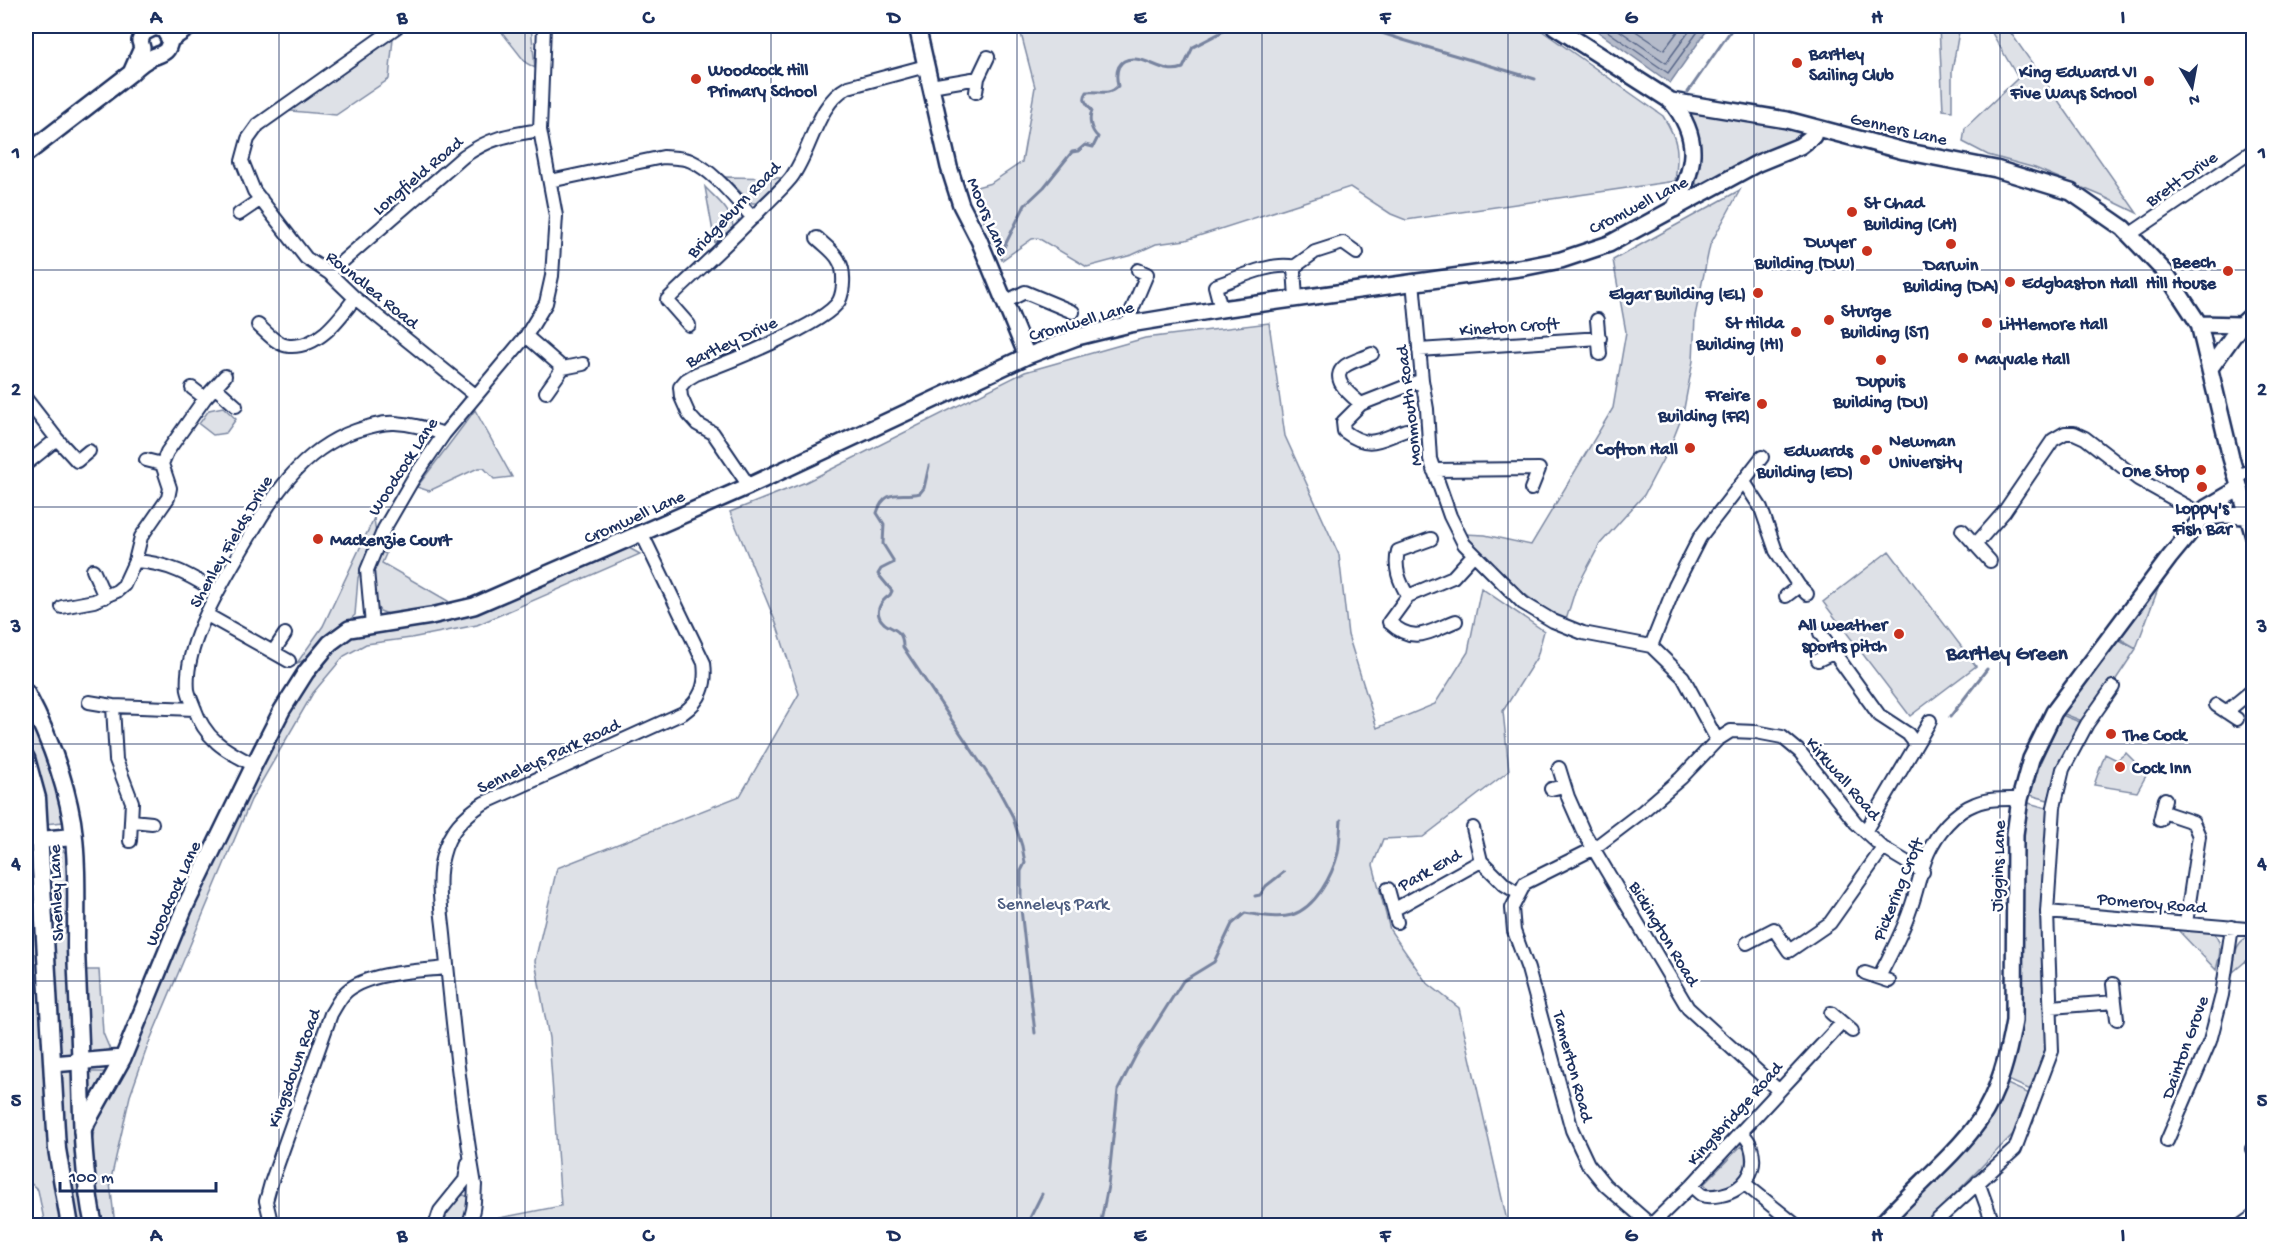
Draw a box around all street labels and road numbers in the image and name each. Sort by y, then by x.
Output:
street label: Genners Lane [1848,109,1950,152]
street label: Longfield Road [369,132,469,221]
street label: Brett Drive [2142,147,2223,213]
street label: Bridgeburn Road [683,157,787,264]
street label: Cromwell Lane [1586,172,1693,240]
street label: Moors Lane [961,175,1013,260]
street label: Roundlea Road [321,247,423,336]
street label: Cromwell Lane [1027,297,1137,347]
street label: Bartley Drive [682,313,782,374]
street label: Kineton Croft [1459,314,1561,342]
street label: Monmouth Road [1392,343,1428,467]
street label: Woodcock Lane [365,414,444,520]
street label: Shenley Fields Drive [186,472,279,612]
street label: Cromwell Lane [581,486,689,550]
street label: Senneleys Park Road [474,714,625,800]
street label: Kirkwall Road [1800,734,1885,827]
street label: Jiggins Lane [1987,819,2012,912]
street label: Pickering Croft [1869,834,1930,945]
street label: Woodcock Lane [142,838,207,950]
street label: Shenley Lane [45,844,70,942]
street label: Park End [1394,845,1467,898]
street label: Bickington Road [1623,877,1703,992]
street label: Pomeroy Road [2095,889,2209,920]
street label: Dainton Grove [2158,993,2215,1103]
street label: Kingsdown Road [264,1005,327,1131]
street label: Tamerton Road [1546,1008,1597,1126]
street label: Kingsbridge Road [1684,1057,1789,1171]

